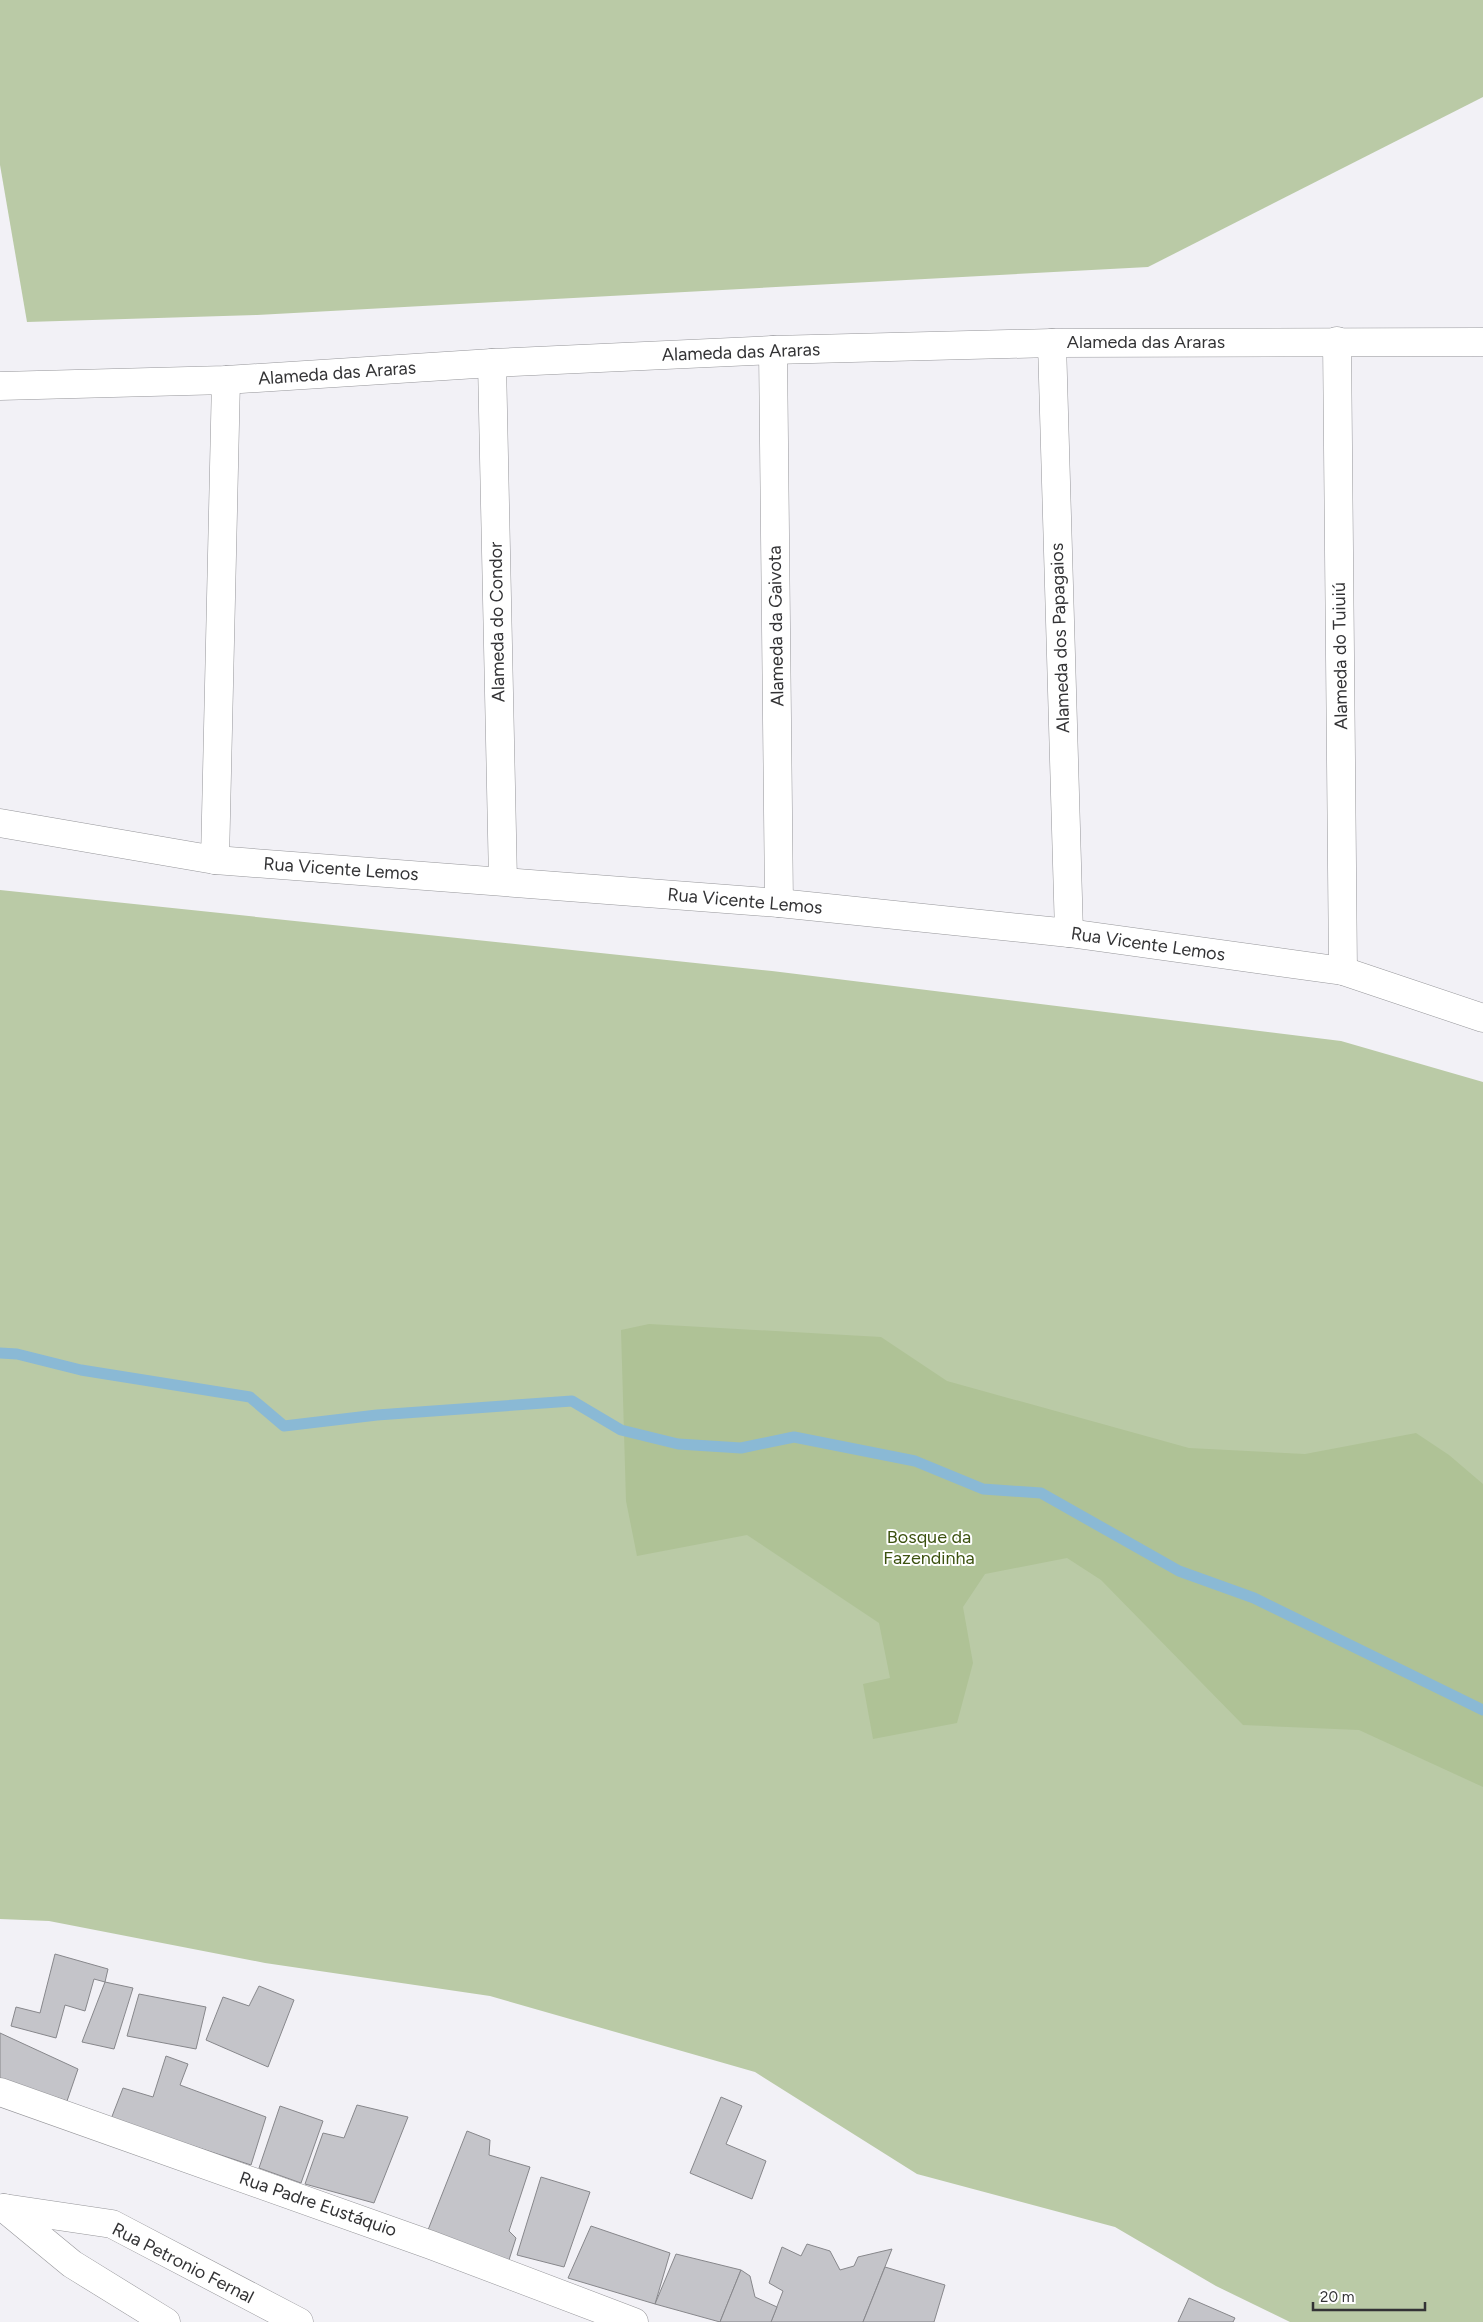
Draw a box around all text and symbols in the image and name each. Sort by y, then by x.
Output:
street label: Alameda das Araras [1067,331,1225,353]
street label: Alameda das Araras [662,338,820,366]
street label: Alameda das Araras [257,357,417,389]
street label: Alameda do Condor [485,542,509,702]
street label: Alameda dos Papagaios [1046,542,1074,734]
street label: Alameda da Gaivota [764,545,788,707]
street label: Alameda do Tuiuiú [1328,582,1352,730]
street label: Rua Vicente Lemos [263,853,419,885]
street label: Rua Vicente Lemos [667,883,823,919]
street label: Rua Vicente Lemos [1069,922,1227,966]
park label: Bosque da Fazendinha [883,1526,975,1569]
street label: Rua Padre Eustáquio [236,2167,400,2241]
street label: Rua Petronio Fernal [108,2218,258,2308]
scale bar [1313,2280,1426,2312]
text: 20 m [1320,2288,1354,2306]

